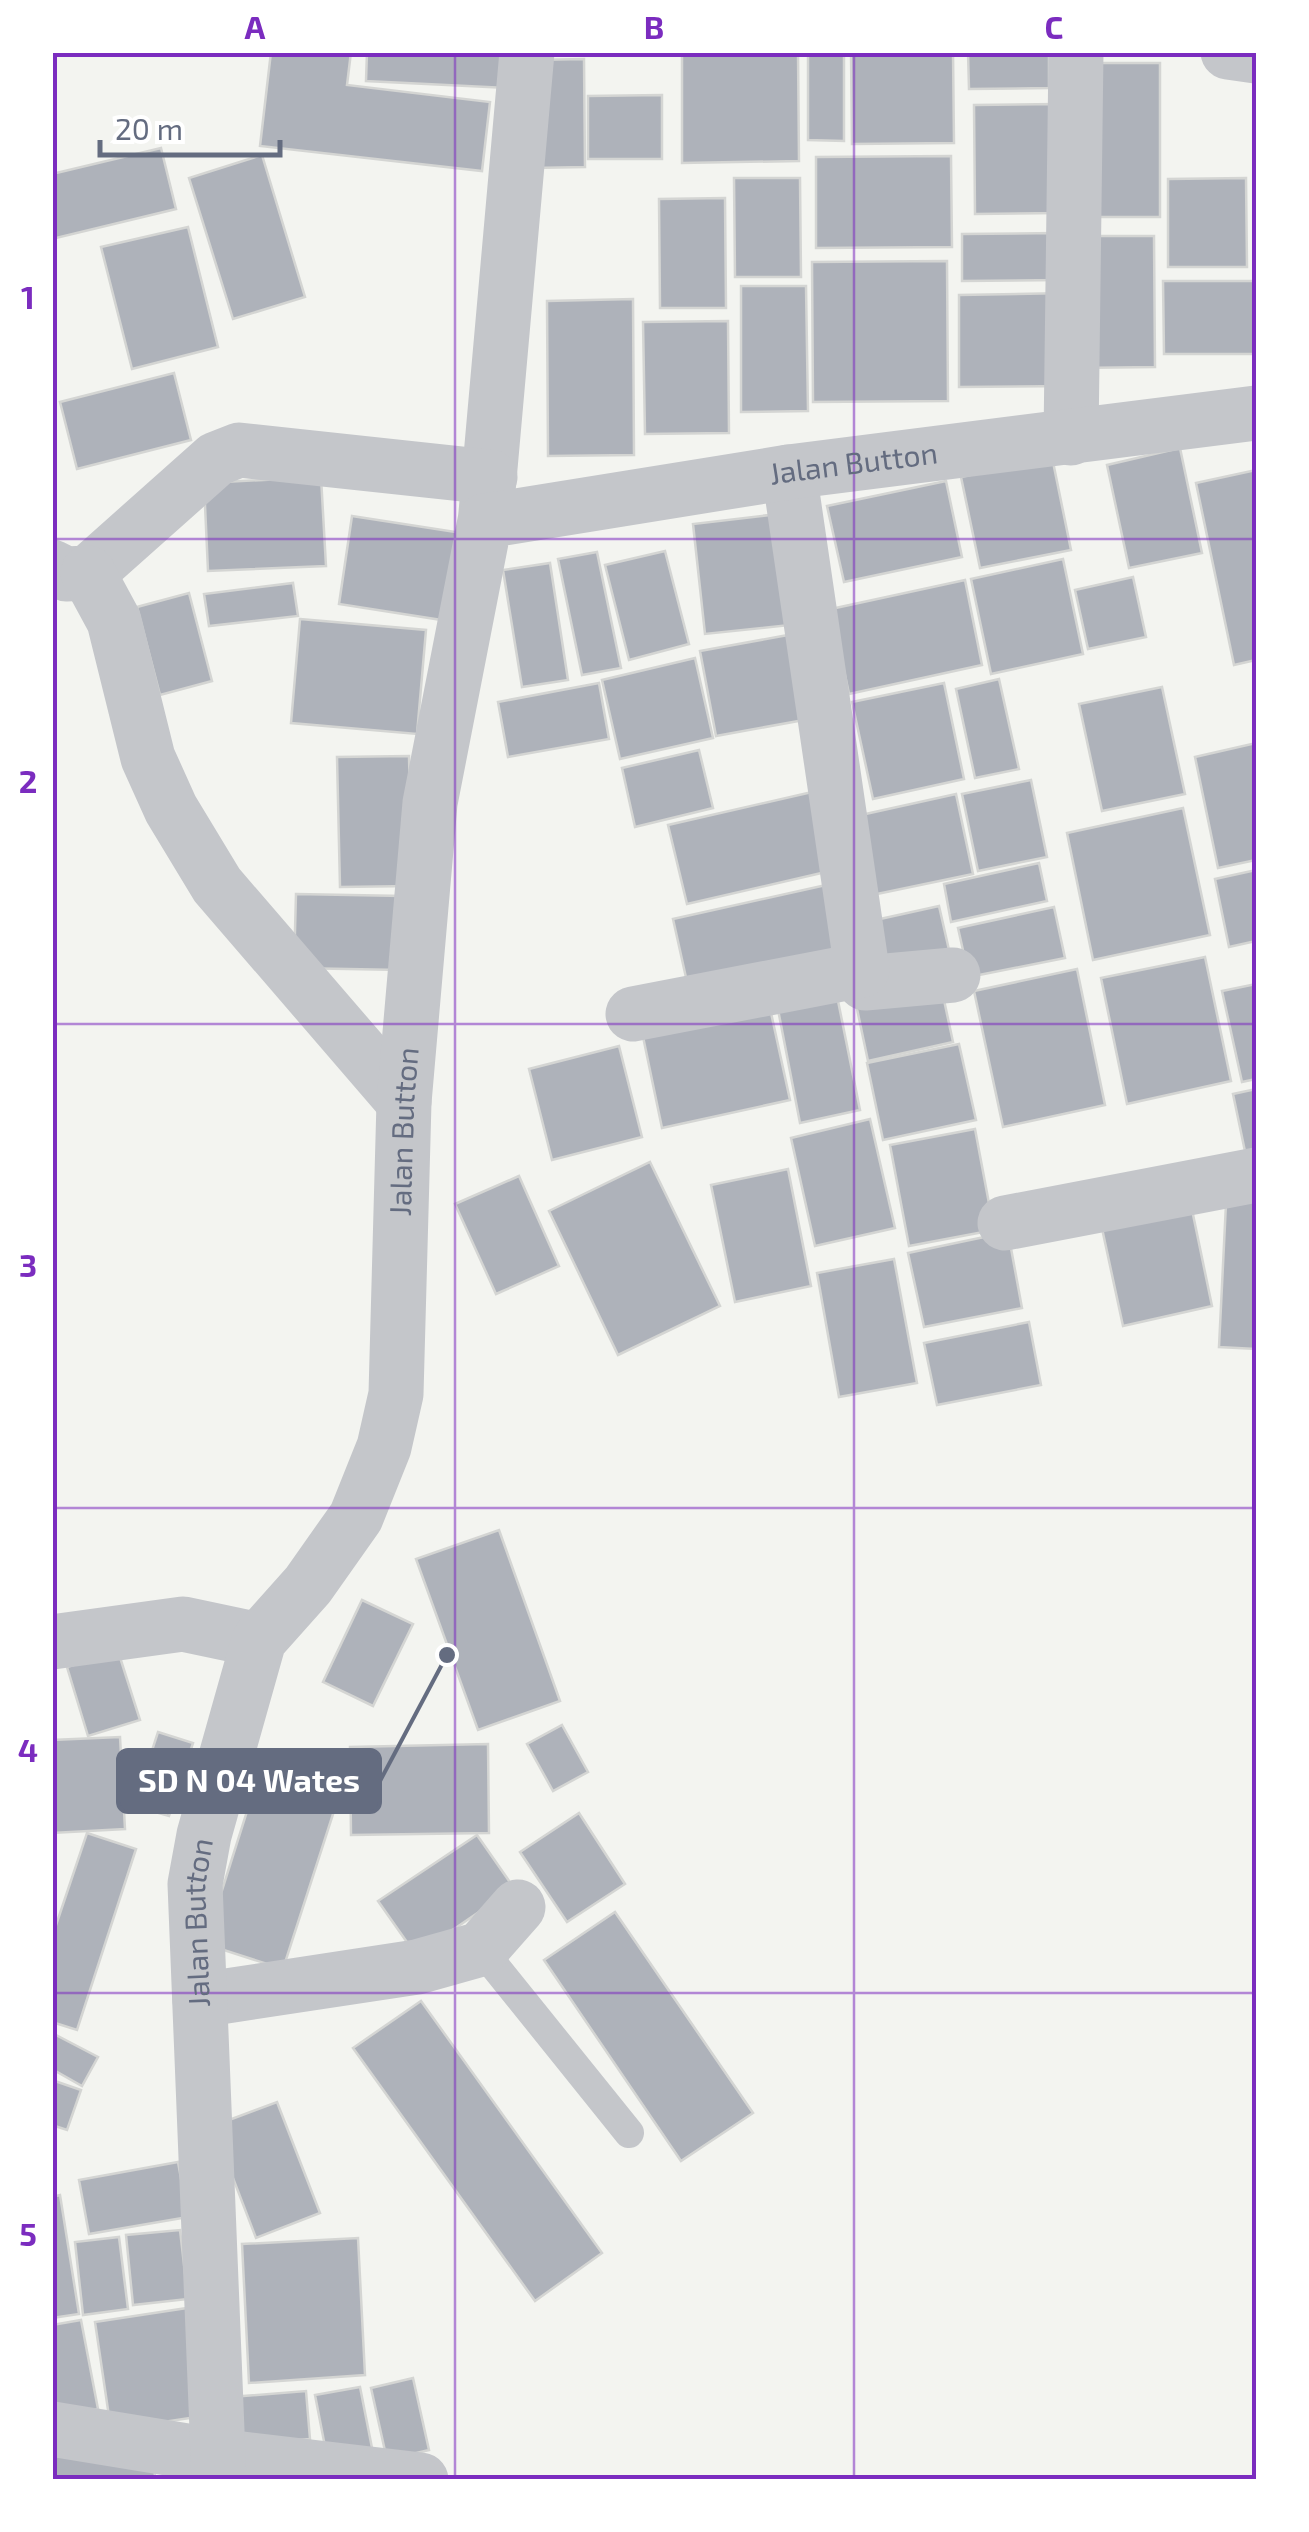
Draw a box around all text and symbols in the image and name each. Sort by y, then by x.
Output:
text: A [245,7,266,45]
text: B [644,7,664,45]
text: C [1045,7,1063,45]
scale bar [100,95,280,157]
text: 20 m [115,110,183,146]
text: 1 [21,277,35,315]
street label: Jalan Button [766,433,939,491]
text: 2 [19,761,37,799]
street label: Jalan Button [381,1045,425,1217]
text: 3 [19,1245,37,1283]
text: 4 [18,1730,38,1768]
callout: SD N 04 Wates [118,1750,380,1812]
text: SD N 04 Wates [138,1760,360,1798]
street label: Jalan Button [175,1835,219,2008]
text: 5 [19,2214,37,2252]

